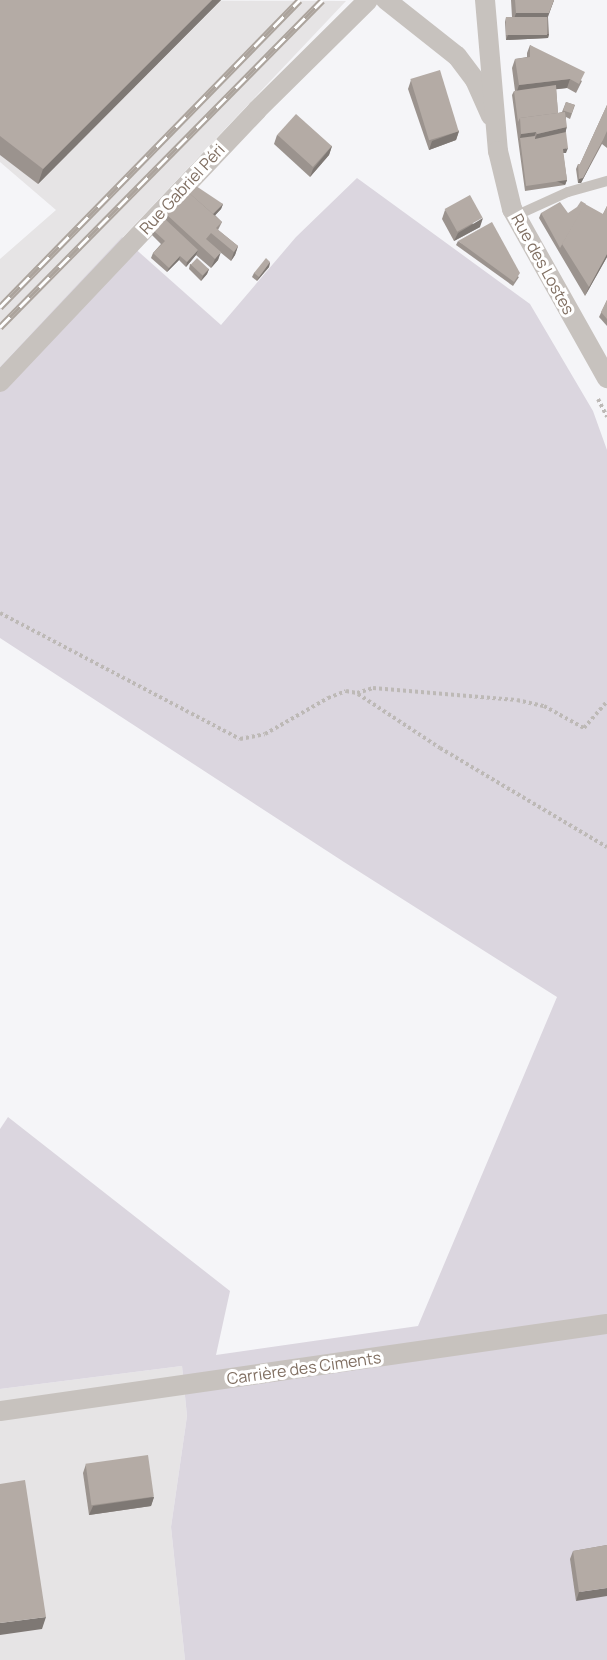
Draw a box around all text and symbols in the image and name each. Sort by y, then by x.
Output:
street label: Rue Gabriel Péri [135,140,229,238]
street label: Rue des Lostes [507,210,579,318]
street label: Carrière des Ciments [226,1348,382,1388]

